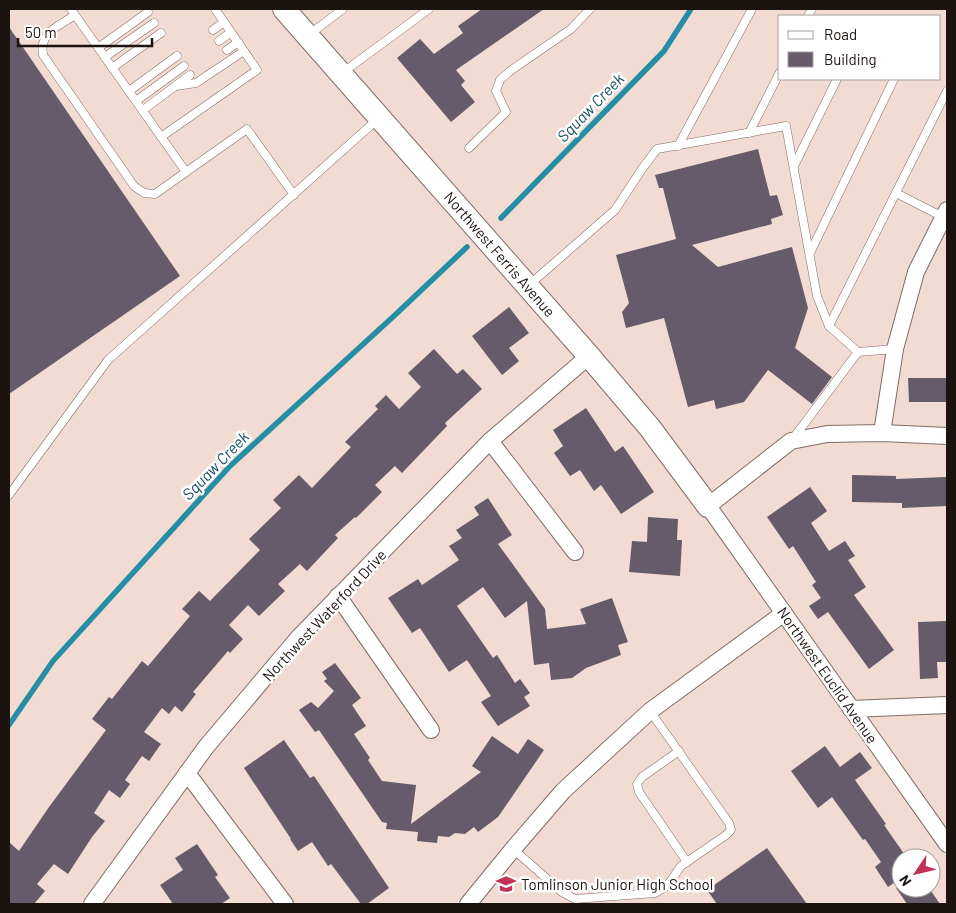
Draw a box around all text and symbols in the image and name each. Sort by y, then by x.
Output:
scale bar [18,15,151,47]
legend [778,15,941,80]
text: 50 m [25,23,57,41]
text: Road [824,25,857,43]
text: Building [824,50,877,68]
water label: Squaw Creek [553,69,628,145]
street label: Northwest Ferris Avenue [441,188,559,320]
water label: Squaw Creek [178,427,253,503]
street label: Northwest Waterford Drive [258,546,390,684]
street label: Northwest Euclid Avenue [774,603,882,747]
north arrow [891,848,941,898]
text: N [895,872,915,889]
school or university icon: Tomlinson Junior High School [495,873,517,895]
place label: Tomlinson Junior High School [521,875,713,893]

